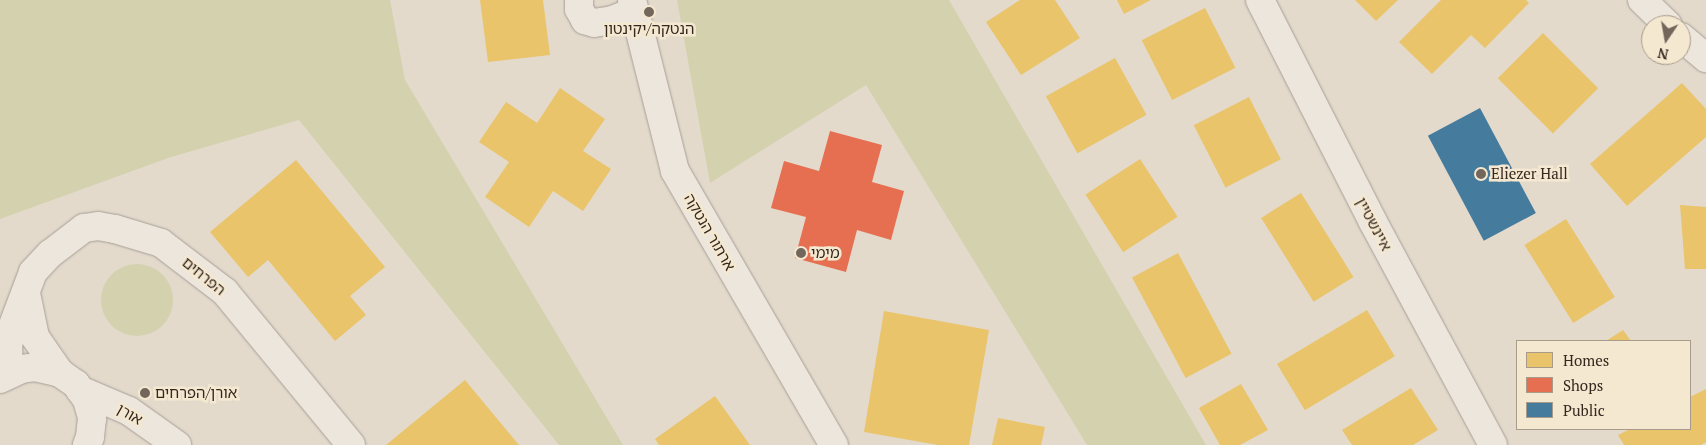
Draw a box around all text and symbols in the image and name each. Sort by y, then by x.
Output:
marker: הנטקה/יקינטון [643,6,655,18]
north arrow [1641,15,1691,65]
place label: הנטקה/יקינטון [604,20,694,38]
text: N [1656,44,1670,65]
place label: Eliezer Hall [1491,165,1568,183]
marker: Eliezer Hall [1475,168,1487,180]
street label: ארתור הנטקה [681,190,739,274]
street label: איינשטיין [1352,194,1396,254]
place label: מימי [811,244,840,262]
marker: מימי [795,247,807,259]
street label: הפרחים [179,253,229,299]
legend [1516,340,1691,430]
text: Homes [1563,350,1609,370]
text: Shops [1563,375,1603,395]
place label: אורן/הפרחים [155,384,237,402]
marker: אורן/הפרחים [139,387,151,399]
street label: אורן [114,400,146,428]
text: Public [1563,400,1605,420]

